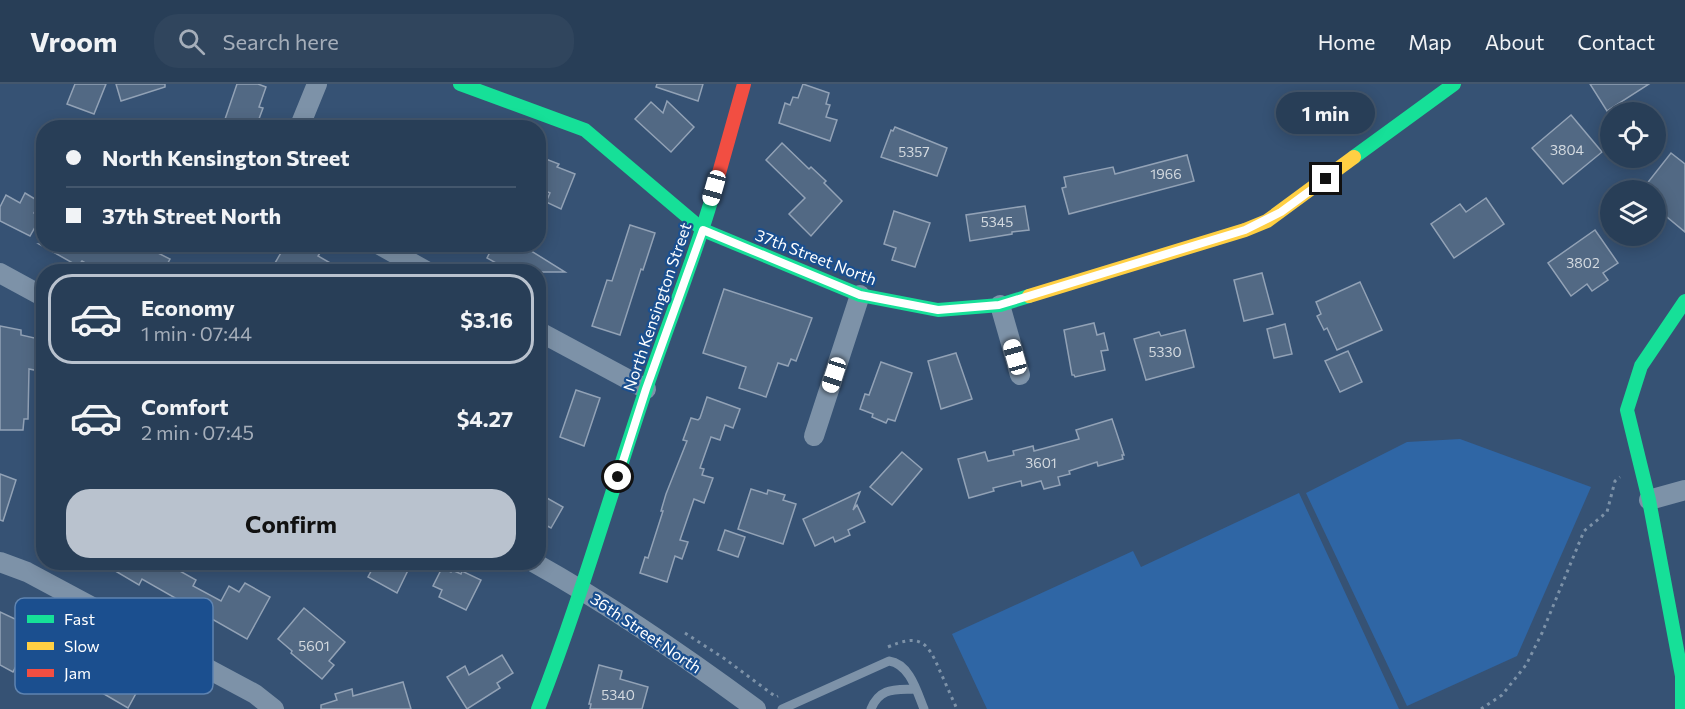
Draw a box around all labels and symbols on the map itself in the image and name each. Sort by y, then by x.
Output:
callout: 1 min [1276,92,1376,134]
house number: 3804 [1550,141,1585,158]
house number: 5357 [898,143,930,160]
house number: 1966 [1150,165,1182,182]
route end [1312,165,1339,192]
car [700,168,728,208]
house number: 5345 [981,213,1013,230]
street label: North Kensington Street [619,220,695,394]
street label: 37th Street North [753,225,879,288]
house number: 3802 [1566,254,1600,271]
car [1001,337,1029,377]
house number: 5330 [1148,343,1182,360]
car [820,355,848,395]
house number: 3601 [1025,454,1057,471]
route start [604,463,631,490]
street label: 36th Street North [587,588,705,677]
legend [15,598,213,694]
text: Fast [64,609,95,628]
text: Slow [64,636,100,655]
house number: 5601 [298,637,330,654]
text: Jam [64,663,91,682]
house number: 5340 [601,686,635,703]

